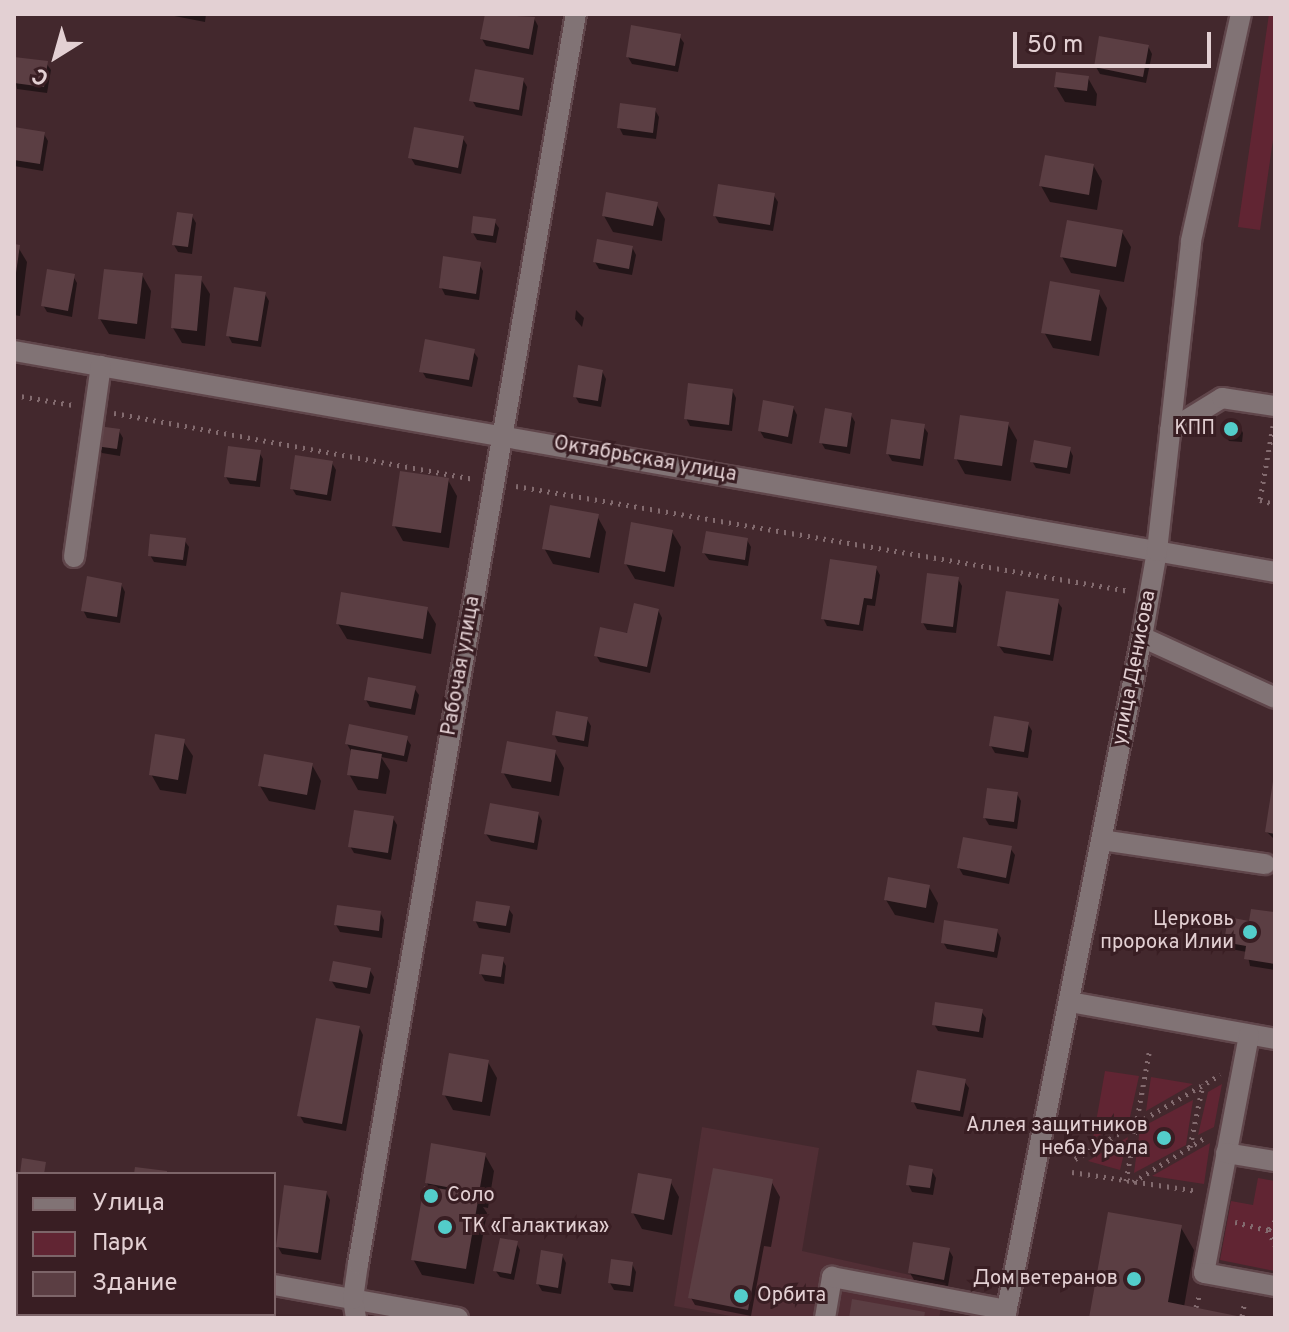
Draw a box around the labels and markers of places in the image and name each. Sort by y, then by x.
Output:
place label: КПП [1174,417,1215,441]
marker: КПП [1222,420,1240,438]
place label: Церковь пророка Илии [1100,908,1234,955]
marker: Церковь пророка Илии [1241,923,1259,941]
place label: Аллея защитников неба Урала [966,1114,1148,1161]
marker: Аллея защитников неба Урала [1155,1129,1173,1147]
place label: Соло [447,1184,495,1208]
marker: Соло [422,1187,440,1205]
place label: ТК «Галактика» [461,1215,609,1239]
marker: ТК «Галактика» [436,1218,454,1236]
place label: Дом ветеранов [973,1267,1118,1291]
marker: Дом ветеранов [1125,1270,1143,1288]
place label: Орбита [757,1284,826,1308]
marker: Орбита [732,1287,750,1305]

